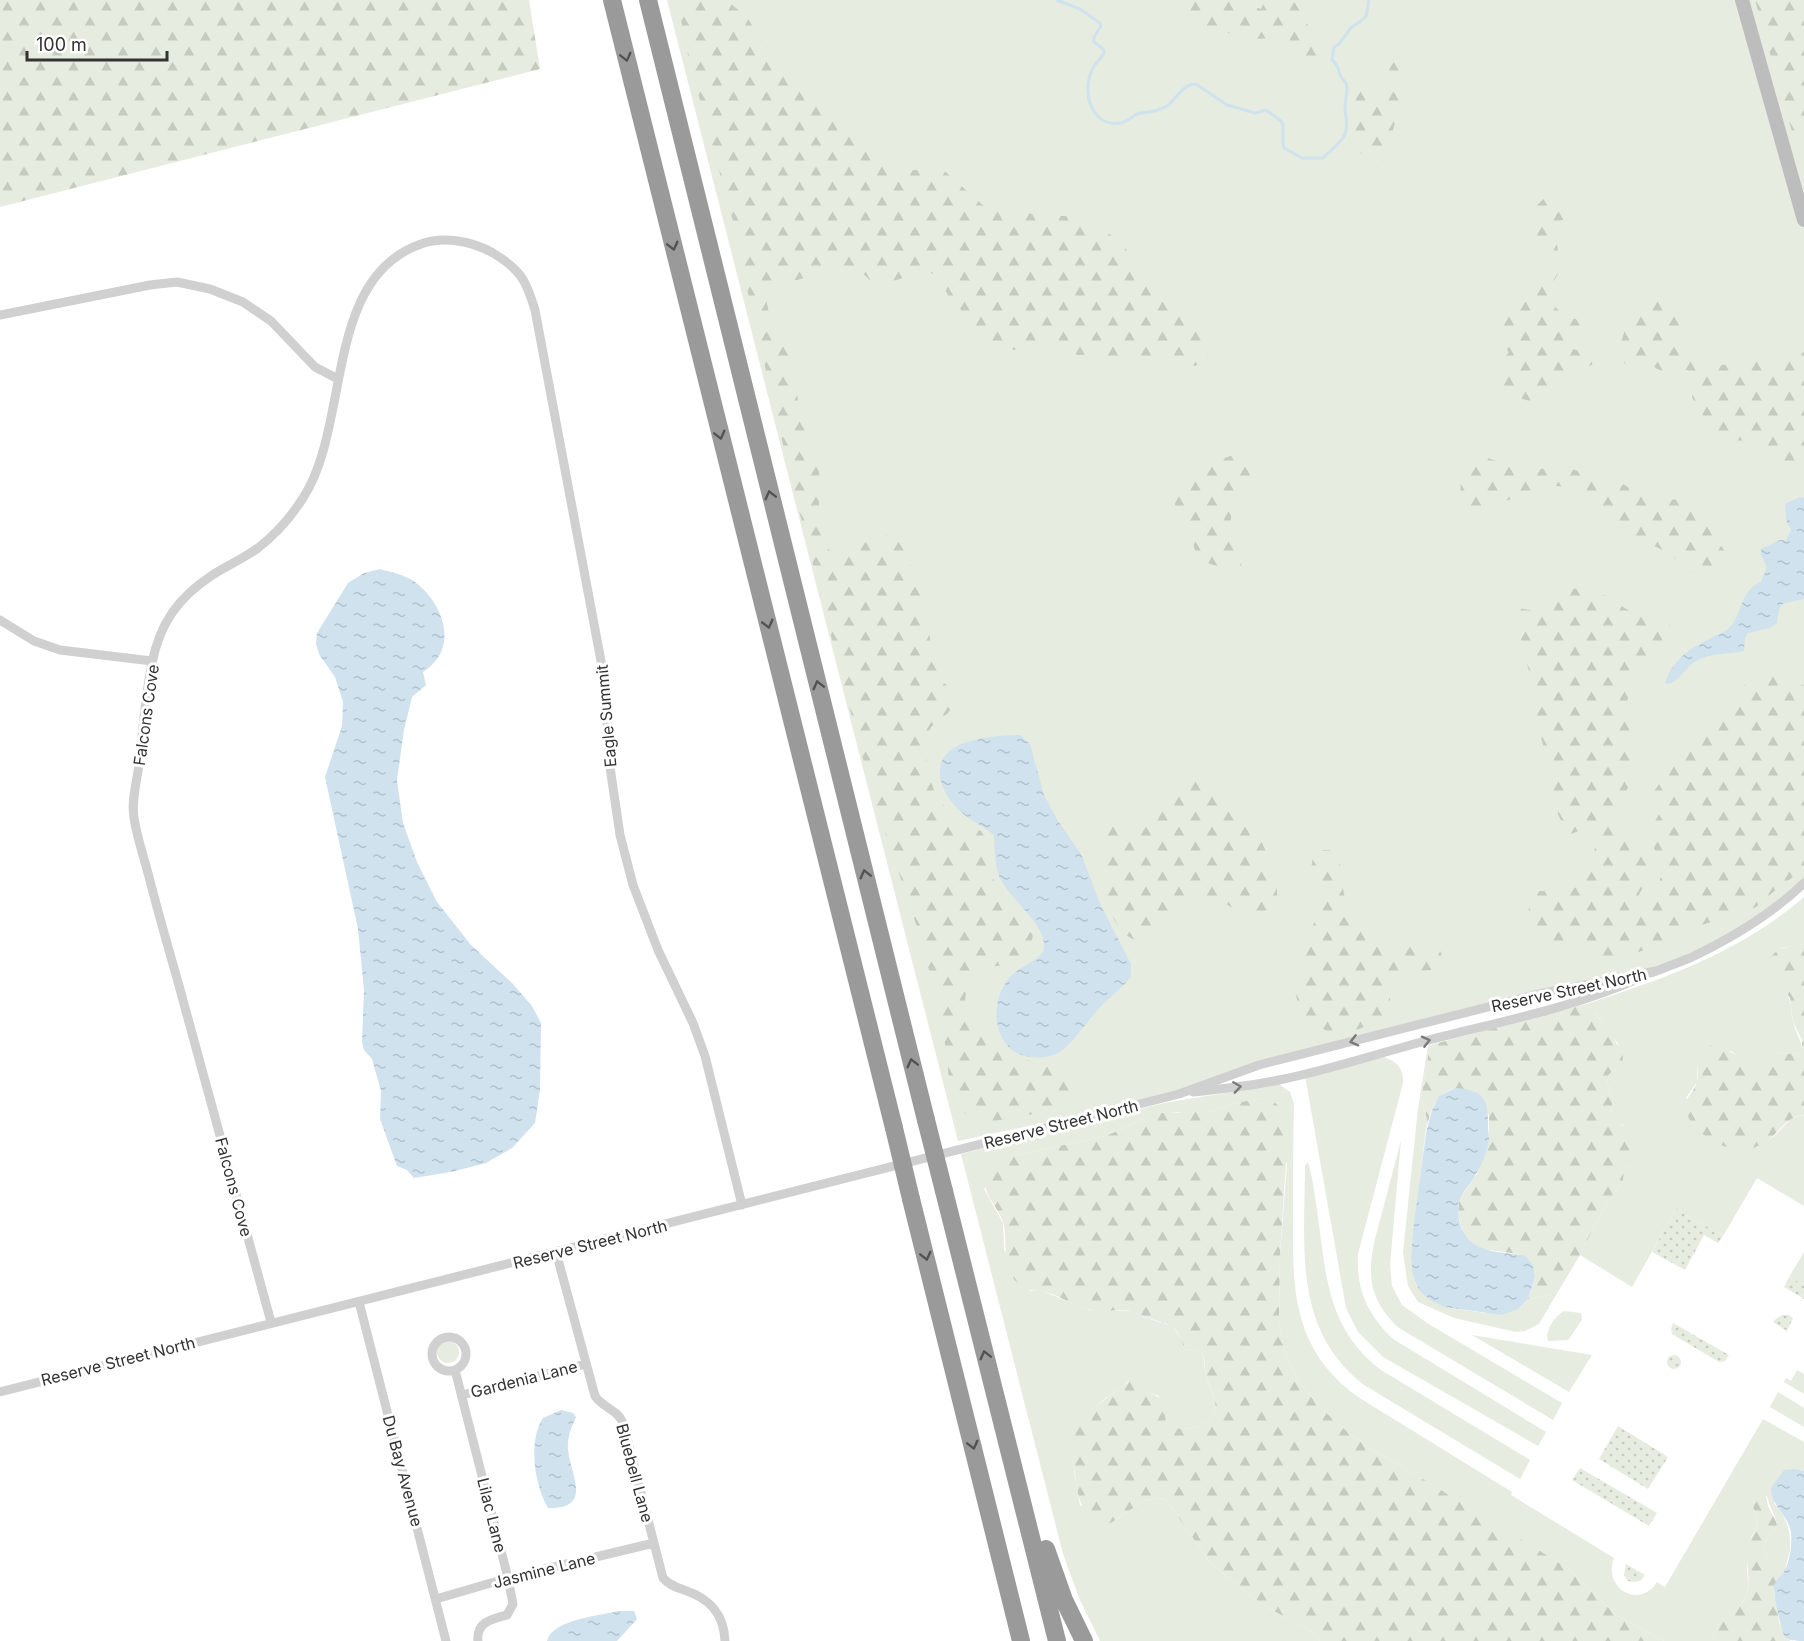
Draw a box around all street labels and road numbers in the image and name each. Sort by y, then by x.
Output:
street label: Falcons Cove [129,663,163,767]
street label: Eagle Summit [592,664,620,768]
street label: Reserve Street North [1490,964,1648,1016]
street label: Reserve Street North [982,1095,1140,1153]
street label: Falcons Cove [211,1135,257,1239]
street label: Reserve Street North [511,1215,669,1273]
street label: Reserve Street North [39,1332,197,1390]
street label: Gardenia Lane [468,1356,580,1402]
street label: Du Bay Avenue [379,1413,427,1529]
street label: Bluebell Lane [612,1421,658,1525]
street label: Lilac Lane [473,1476,511,1554]
street label: Jasmine Lane [491,1548,597,1592]

